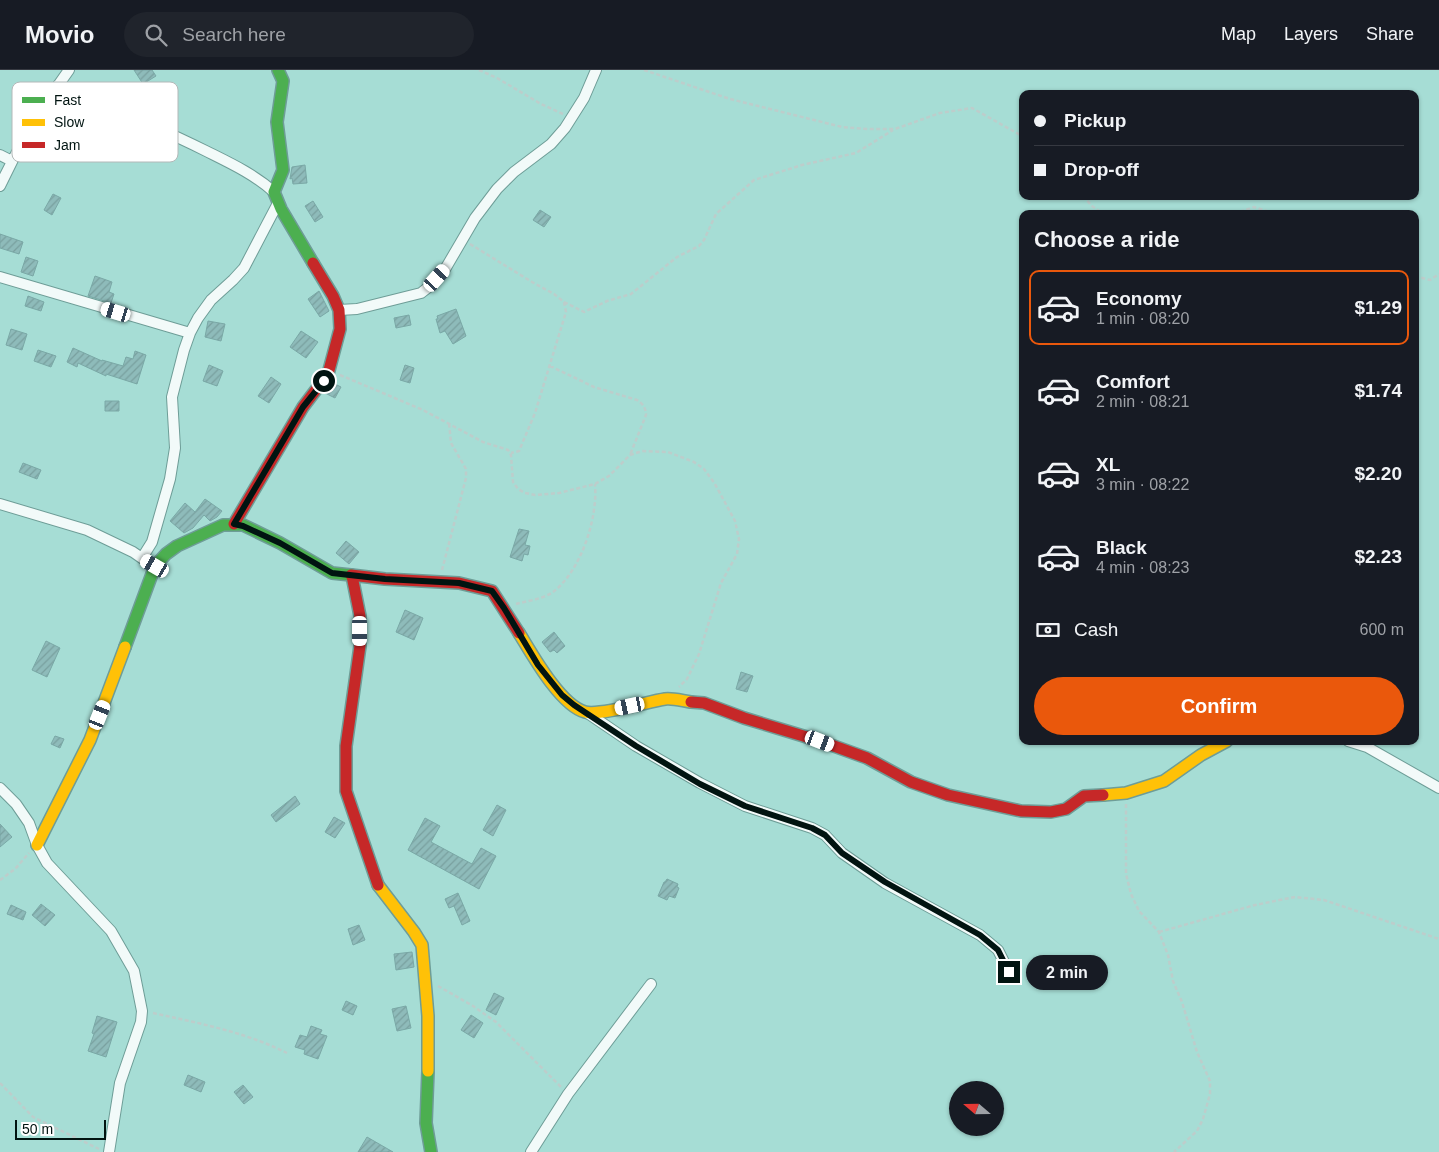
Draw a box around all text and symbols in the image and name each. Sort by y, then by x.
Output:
search box [124,12,474,57]
text: Movio [25,21,94,48]
icon: search [142,21,170,49]
text: Search here [182,24,286,45]
text: Map [1221,24,1256,44]
text: Layers [1284,24,1338,44]
text: Share [1366,24,1414,44]
legend [12,82,178,162]
text: Fast [54,92,81,108]
text: Pickup [1064,110,1126,131]
text: Slow [54,114,85,130]
text: Jam [54,137,80,153]
text: Drop-off [1064,159,1139,180]
text: Choose a ride [1034,227,1179,252]
car [421,262,452,294]
icon: car [1036,285,1081,330]
text: Economy [1096,288,1182,309]
text: $1.29 [1354,297,1402,318]
car [99,300,132,324]
text: 1 min · 08:20 [1096,310,1189,327]
icon: car [1036,368,1081,413]
route start [313,370,335,392]
text: Comfort [1096,371,1170,392]
text: $1.74 [1354,380,1402,401]
text: 2 min · 08:21 [1096,393,1189,410]
icon: car [1036,451,1081,496]
text: XL [1096,454,1120,475]
text: $2.20 [1354,463,1402,484]
text: 3 min · 08:22 [1096,476,1189,493]
icon: car [1036,534,1081,579]
text: Black [1096,537,1147,558]
text: $2.23 [1354,546,1402,567]
car [138,552,171,580]
text: 4 min · 08:23 [1096,559,1189,576]
car [352,616,367,646]
icon: cash [1034,616,1062,644]
text: Cash [1074,619,1118,640]
text: 600 m [1360,621,1404,638]
button: Confirm [1034,677,1404,735]
car [613,696,646,716]
car [87,698,112,732]
car [803,729,836,753]
callout: 2 min [1026,954,1109,990]
route end [998,961,1020,983]
text: 2 min [1046,964,1088,981]
north arrow [949,1081,1004,1136]
map controls [949,1081,1004,1136]
scale bar [15,1117,106,1140]
text: 50 m [22,1121,53,1137]

